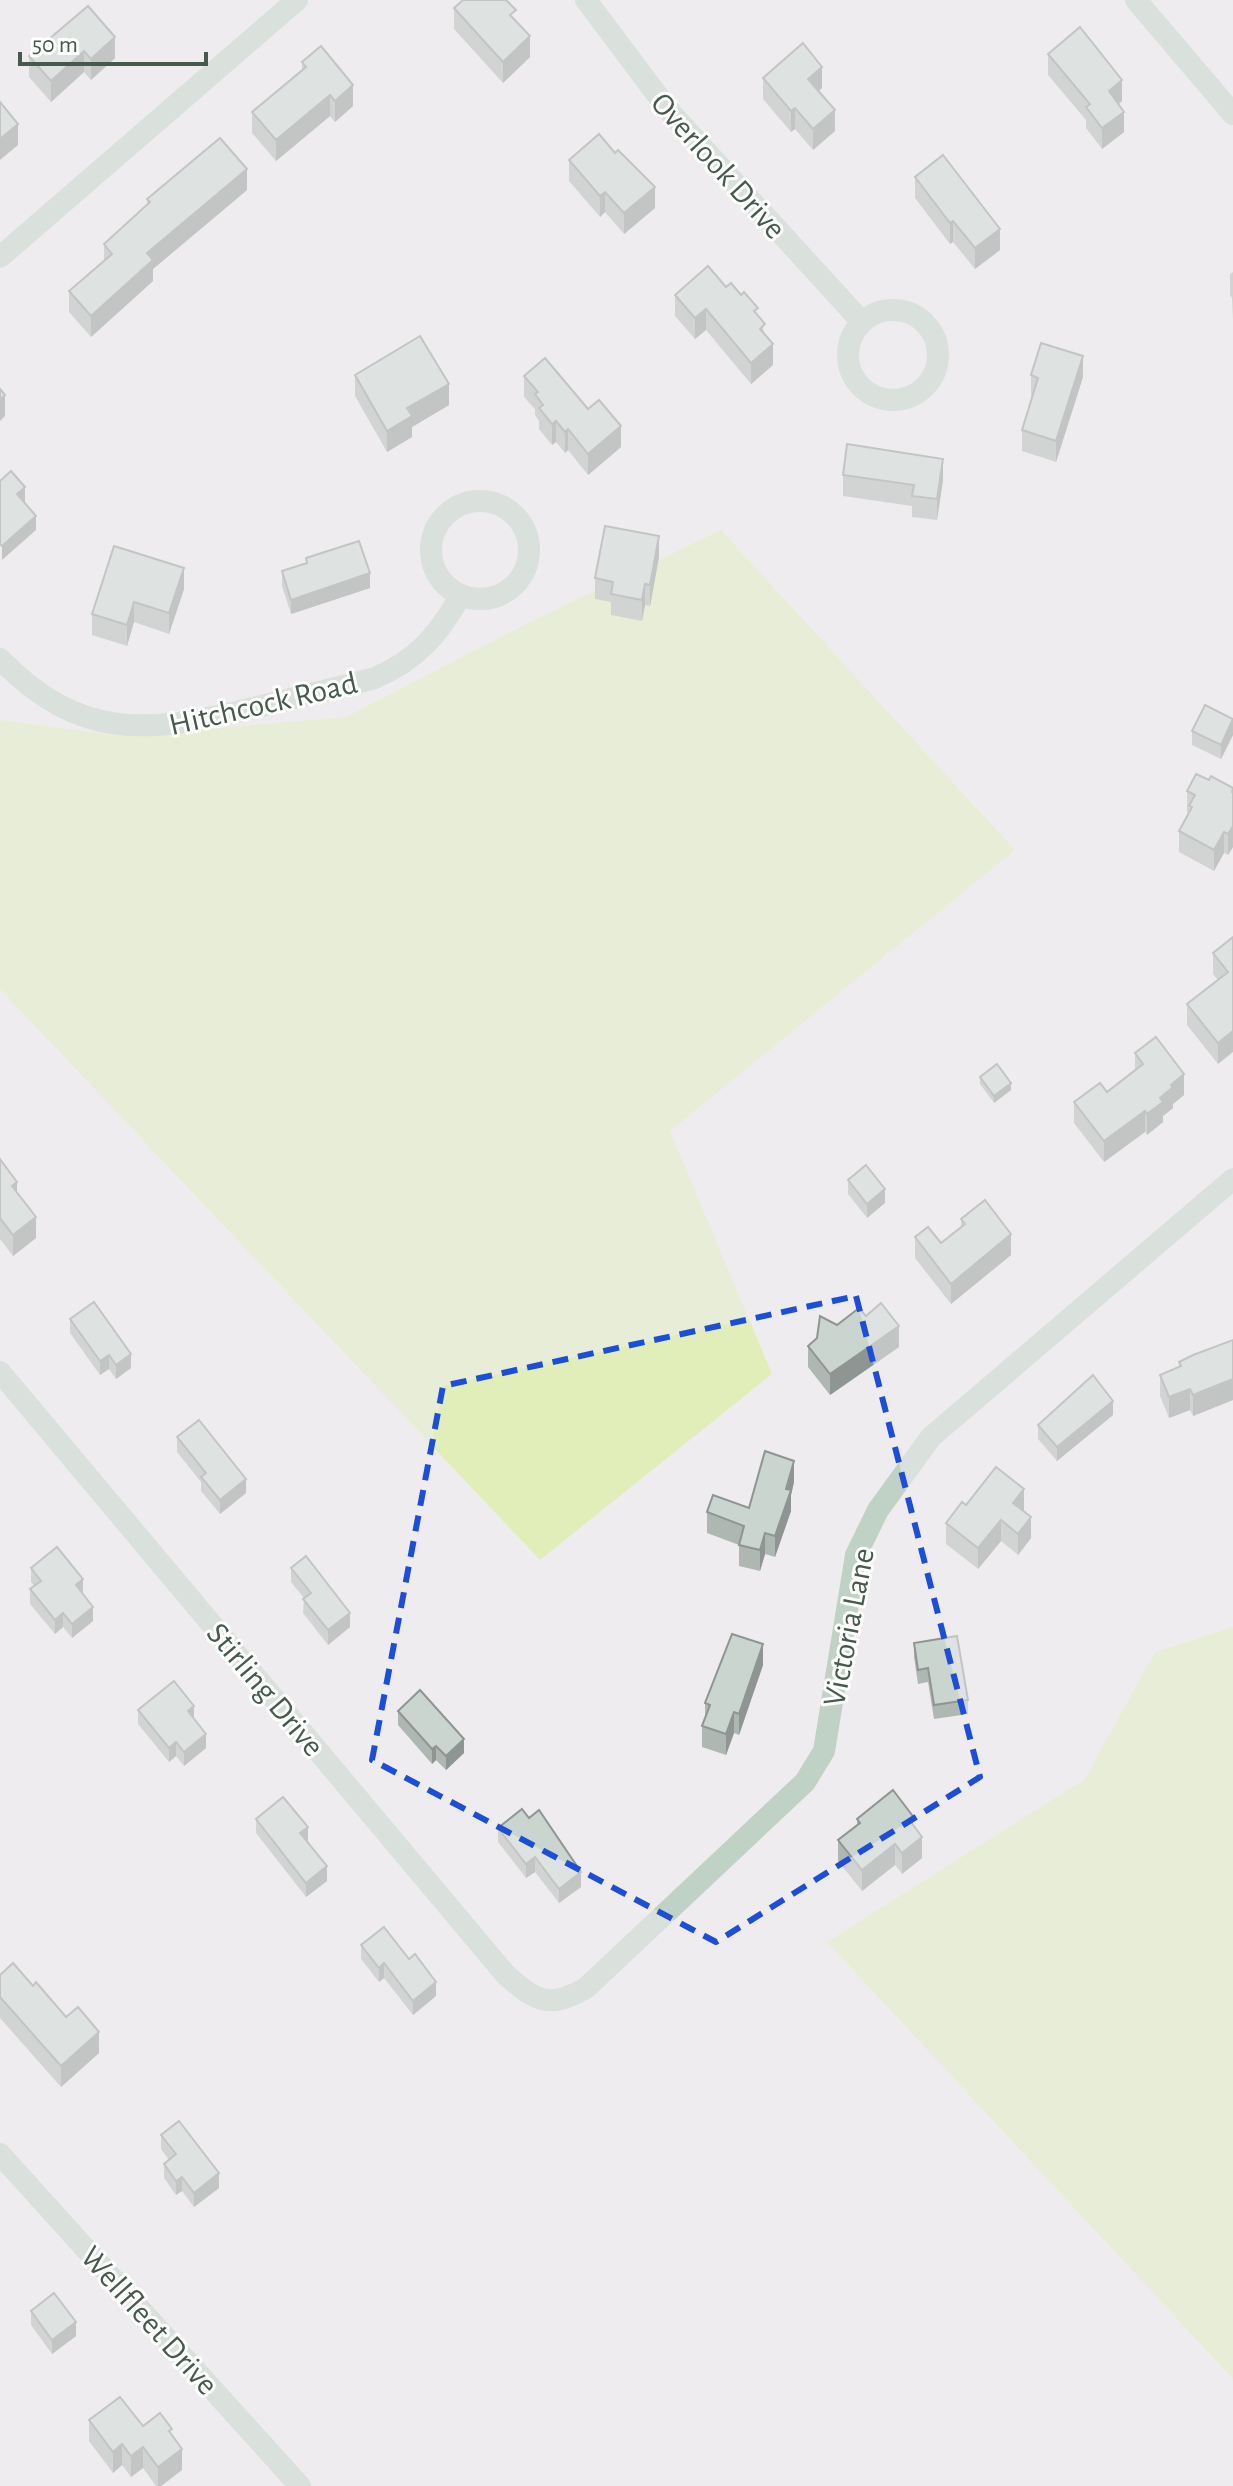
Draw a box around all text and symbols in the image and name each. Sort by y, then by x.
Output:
scale bar [20,16,206,66]
text: 50 m [32,33,78,57]
street label: Overlook Drive [645,86,792,245]
street label: Hitchcock Road [166,667,360,741]
street label: Victoria Lane [818,1545,880,1709]
street label: Stirling Drive [201,1617,330,1762]
street label: Wellfleet Drive [75,2240,224,2401]

